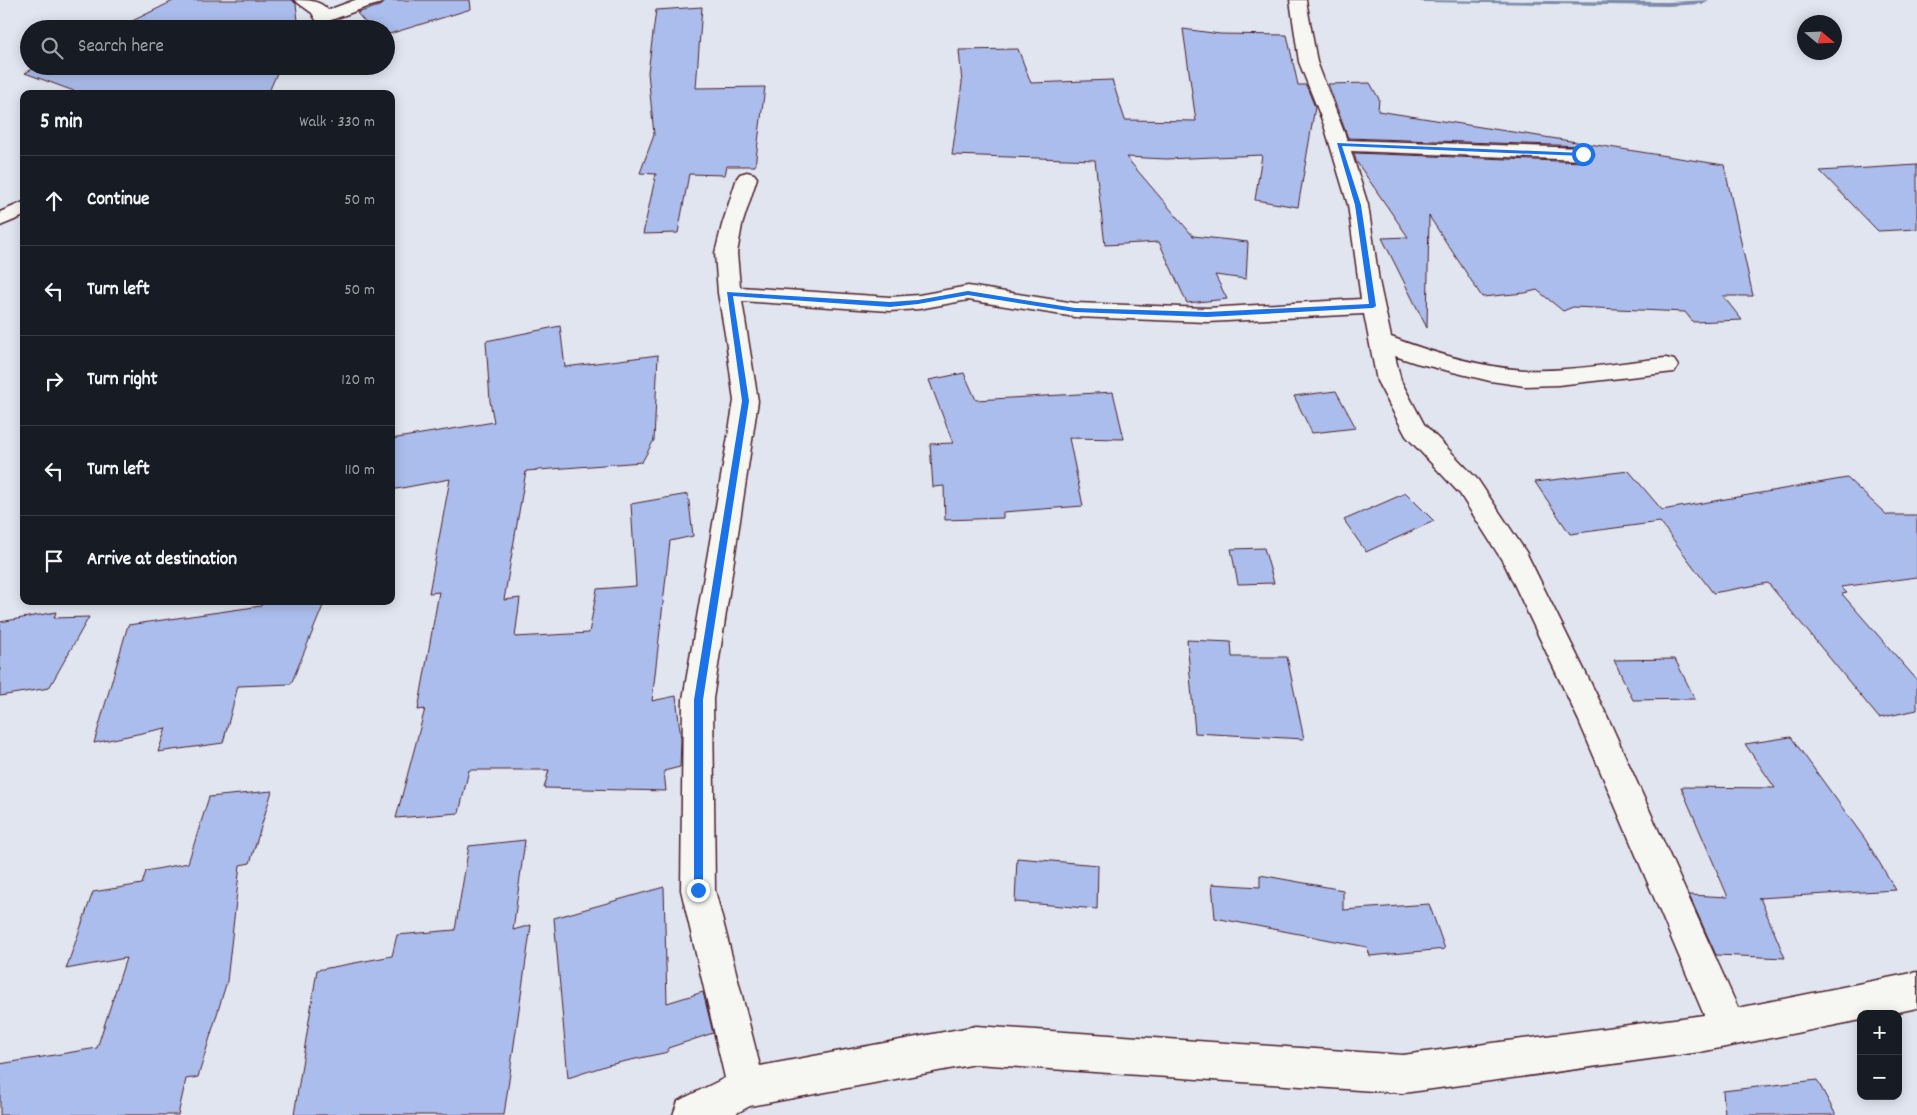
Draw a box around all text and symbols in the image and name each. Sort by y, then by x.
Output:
north arrow [1797,15,1842,60]
search box [20,20,395,75]
icon: search [38,34,66,62]
text: Search here [78,34,164,61]
text: 5 min [40,108,83,138]
text: Walk · 330 m [299,111,375,134]
route start [1572,143,1595,166]
icon: ahead [40,187,68,215]
text: Continue [87,187,149,214]
text: 50 m [344,189,375,212]
icon: left [40,277,68,305]
text: Turn left [87,277,150,304]
text: 50 m [344,279,375,302]
icon: right [40,367,68,395]
text: Turn right [87,367,158,394]
text: 120 m [341,369,375,392]
icon: left [40,457,68,485]
text: Turn left [87,457,150,484]
text: 110 m [345,459,375,482]
icon: arrive [40,547,68,575]
text: Arrive at destination [87,547,237,574]
route end [687,879,710,902]
map controls [1857,1010,1902,1100]
button: + [1857,1010,1902,1055]
button: − [1857,1055,1902,1100]

